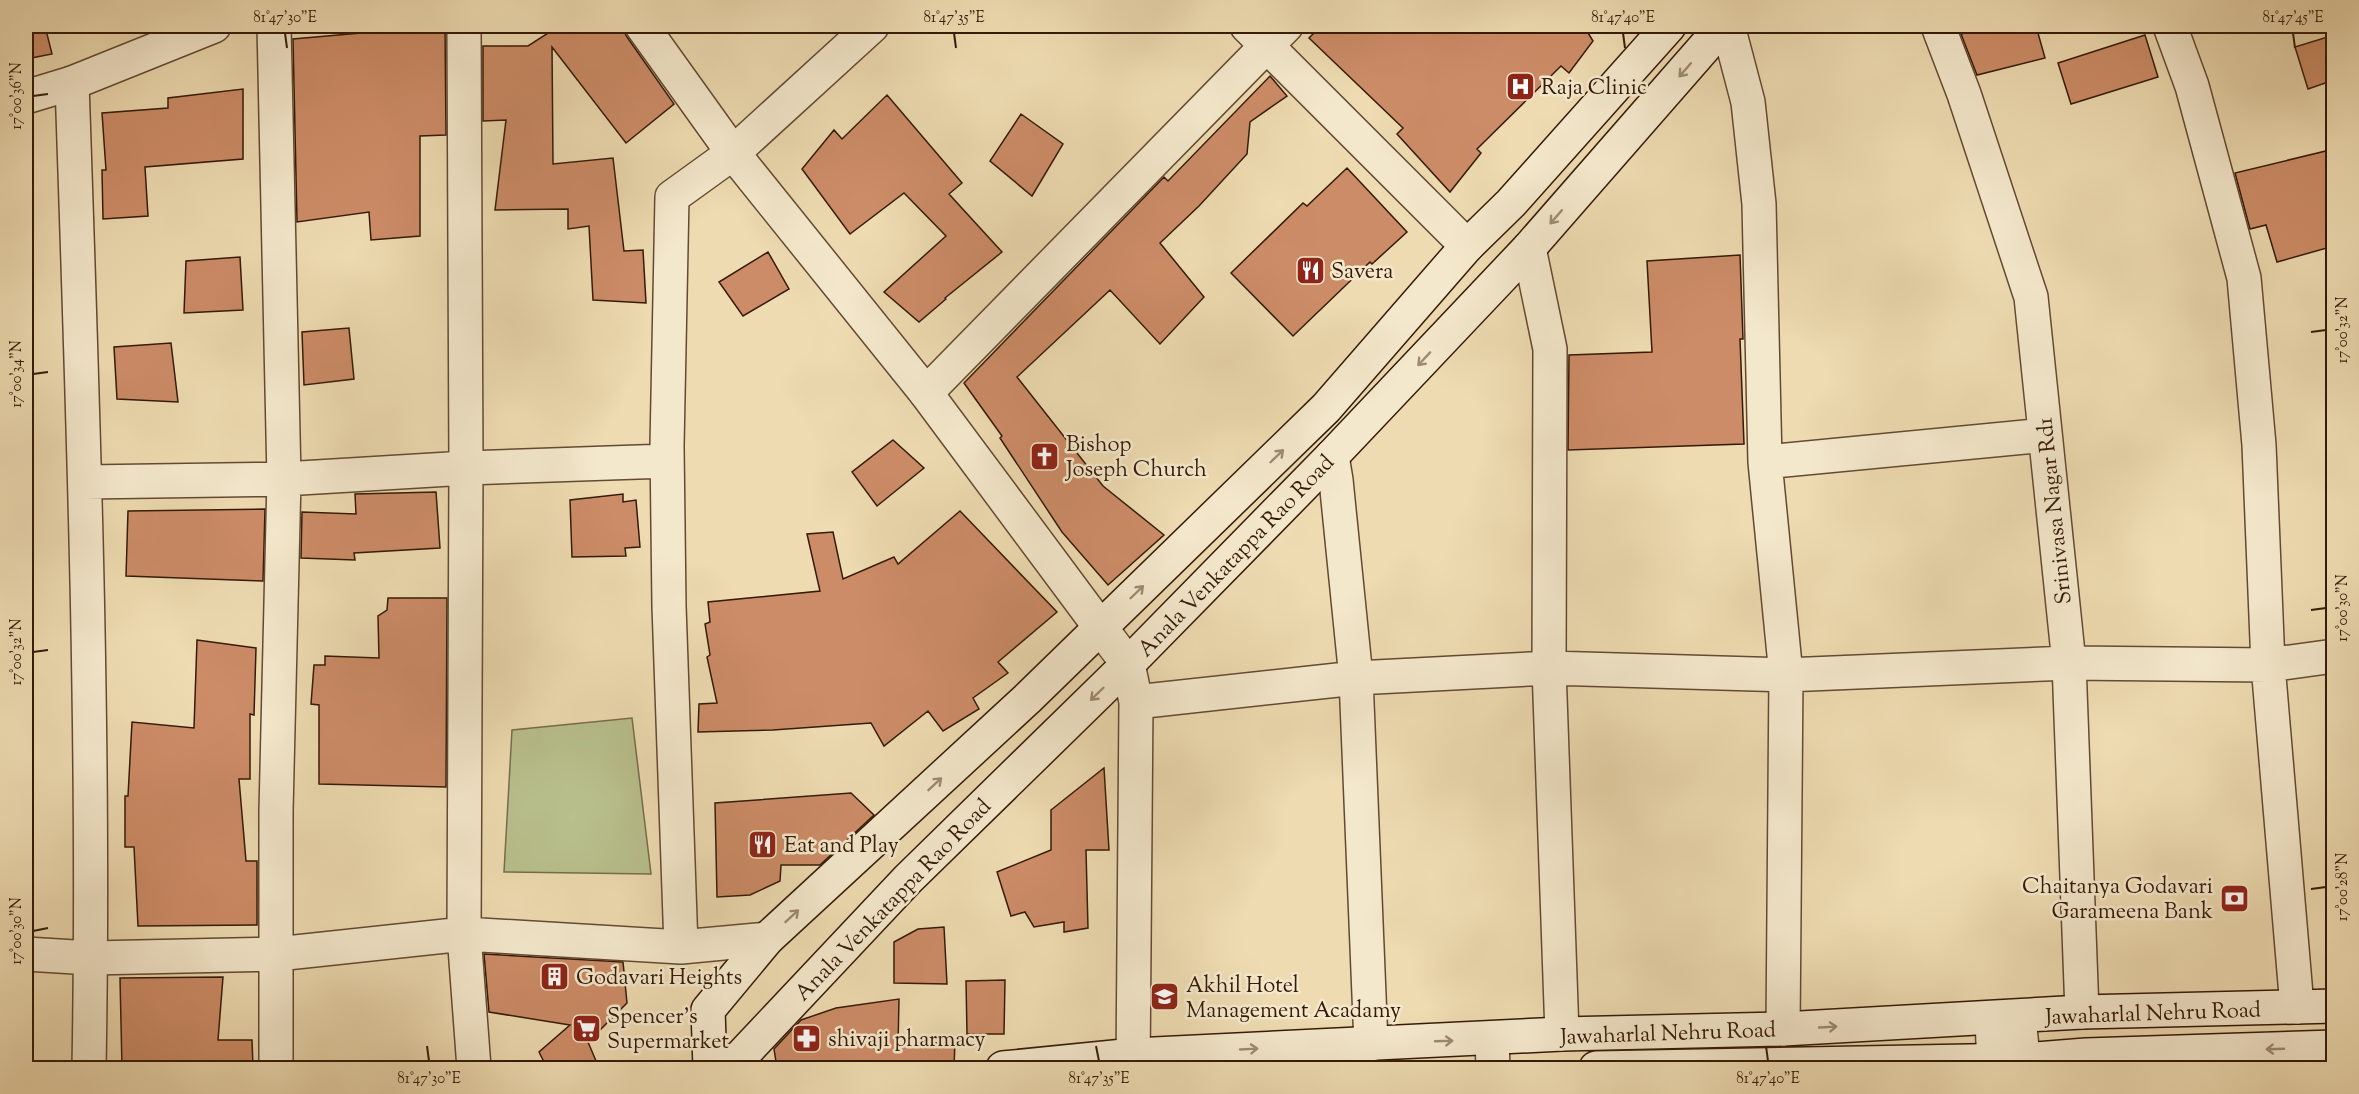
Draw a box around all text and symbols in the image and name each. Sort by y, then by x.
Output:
text: 81°47'30"E [253,8,317,29]
text: 81°47'35"E [923,8,985,29]
text: 81°47'40"E [1591,8,1655,29]
text: 81°47'45"E [2262,8,2324,29]
text: 17°00'36"N [7,62,28,130]
one-way arrow [1678,62,1691,78]
hospital icon: Raja Clinic [1504,70,1536,102]
place label: Raja Clinic [1541,73,1647,105]
one-way arrow [1550,209,1563,225]
restaurant icon: Savera [1294,254,1326,286]
place label: Savera [1331,257,1393,289]
text: 17°00'32"N [2333,297,2354,363]
text: 17°00'34"N [7,340,28,408]
one-way arrow [1416,352,1431,367]
street label: Srinivasa Nagar Rd1 [2030,415,2082,606]
place label: Bishop Joseph Church [1065,430,1207,487]
church icon: Bishop Joseph Church [1029,440,1061,472]
street label: Anala Venkatappa Rao Road [1132,448,1343,666]
one-way arrow [1269,449,1284,463]
text: 17°00'30"N [2333,574,2354,642]
one-way arrow [1129,585,1144,599]
text: 17°00'32"N [7,619,28,685]
one-way arrow [1089,687,1104,702]
one-way arrow [927,777,942,791]
street label: Anala Venkatappa Rao Road [789,792,1000,1010]
restaurant icon: Eat and Play [747,828,779,860]
place label: Eat and Play [784,831,899,863]
text: 17°00'28"N [2333,853,2354,921]
place label: Chaitanya Godavari Garameena Bank [2022,872,2213,929]
bank icon: Chaitanya Godavari Garameena Bank [2218,882,2250,914]
text: 17°00'30"N [7,897,28,965]
one-way arrow [784,909,799,924]
building icon: Godavari Heights [539,960,571,992]
place label: Godavari Heights [576,963,742,995]
place label: Akhil Hotel Management Acadamy [1186,971,1401,1028]
school or university icon: Akhil Hotel Management Acadamy [1149,981,1181,1013]
street label: Jawaharlal Nehru Road [2044,995,2262,1035]
place label: Spencer's Supermarket [607,1002,729,1059]
supermarket icon: Spencer's Supermarket [570,1012,602,1044]
street label: Jawaharlal Nehru Road [1559,1015,1777,1055]
one-way arrow [1817,1021,1837,1032]
pharmacy icon: shivaji pharmacy [791,1022,823,1054]
place label: shivaji pharmacy [828,1025,986,1057]
one-way arrow [1434,1035,1454,1046]
one-way arrow [2266,1043,2286,1054]
one-way arrow [1239,1044,1259,1055]
text: 81°47'30"E [397,1069,461,1090]
text: 81°47'35"E [1068,1069,1130,1090]
text: 81°47'40"E [1736,1069,1800,1090]

